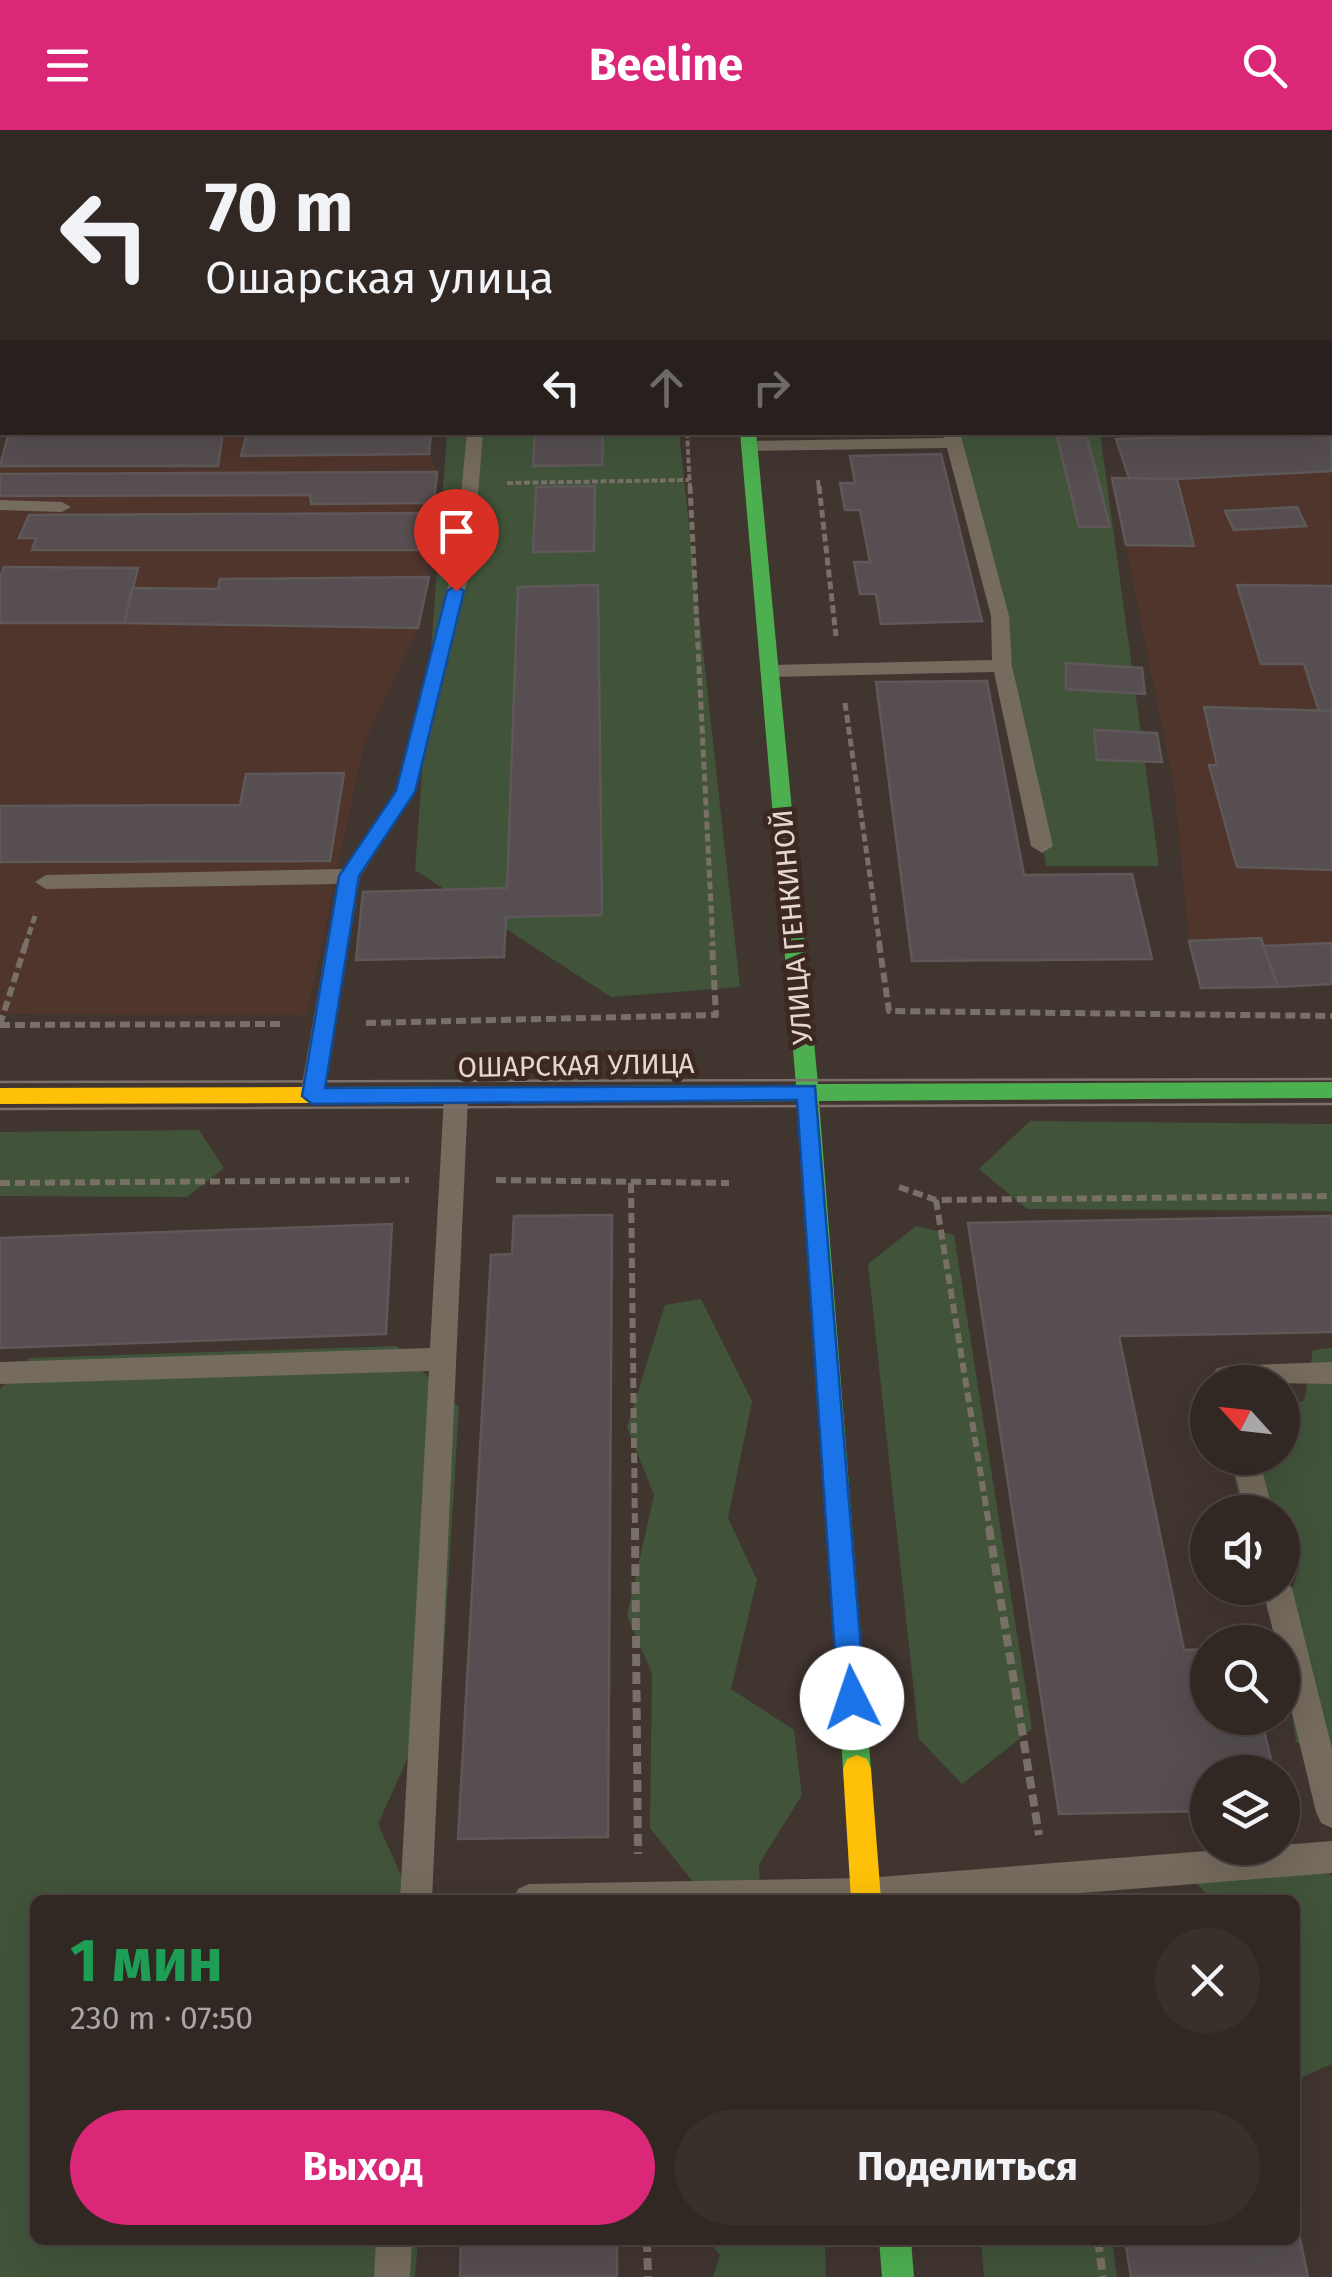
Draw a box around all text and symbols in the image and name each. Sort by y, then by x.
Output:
icon: menu [40,38,95,93]
text: Beeline [589,38,743,92]
icon: search [1237,38,1292,93]
text: 70 m [205,166,354,250]
icon: left [40,170,170,300]
text: Ошарская улица [205,251,554,305]
icon: left [534,360,589,415]
icon: ahead [639,360,694,415]
icon: right [744,360,799,415]
pin [414,489,499,592]
icon: arrive [429,504,484,559]
street label: УЛИЦА ГЕНКИНОЙ [766,808,819,1046]
street label: ОШАРСКАЯ УЛИЦА [457,1047,695,1084]
north arrow [1190,1365,1300,1475]
map controls [1190,1365,1300,1865]
button: sound [1190,1495,1300,1605]
button: search [1190,1625,1300,1735]
position arrow [800,1646,904,1750]
button: layers [1190,1755,1300,1865]
text: 1 мин [70,1925,223,1997]
button: close [1155,1928,1260,2033]
text: 230 m · 07:50 [70,1999,253,2037]
button: Выход [70,2110,655,2225]
button: Поделиться [675,2110,1260,2225]

